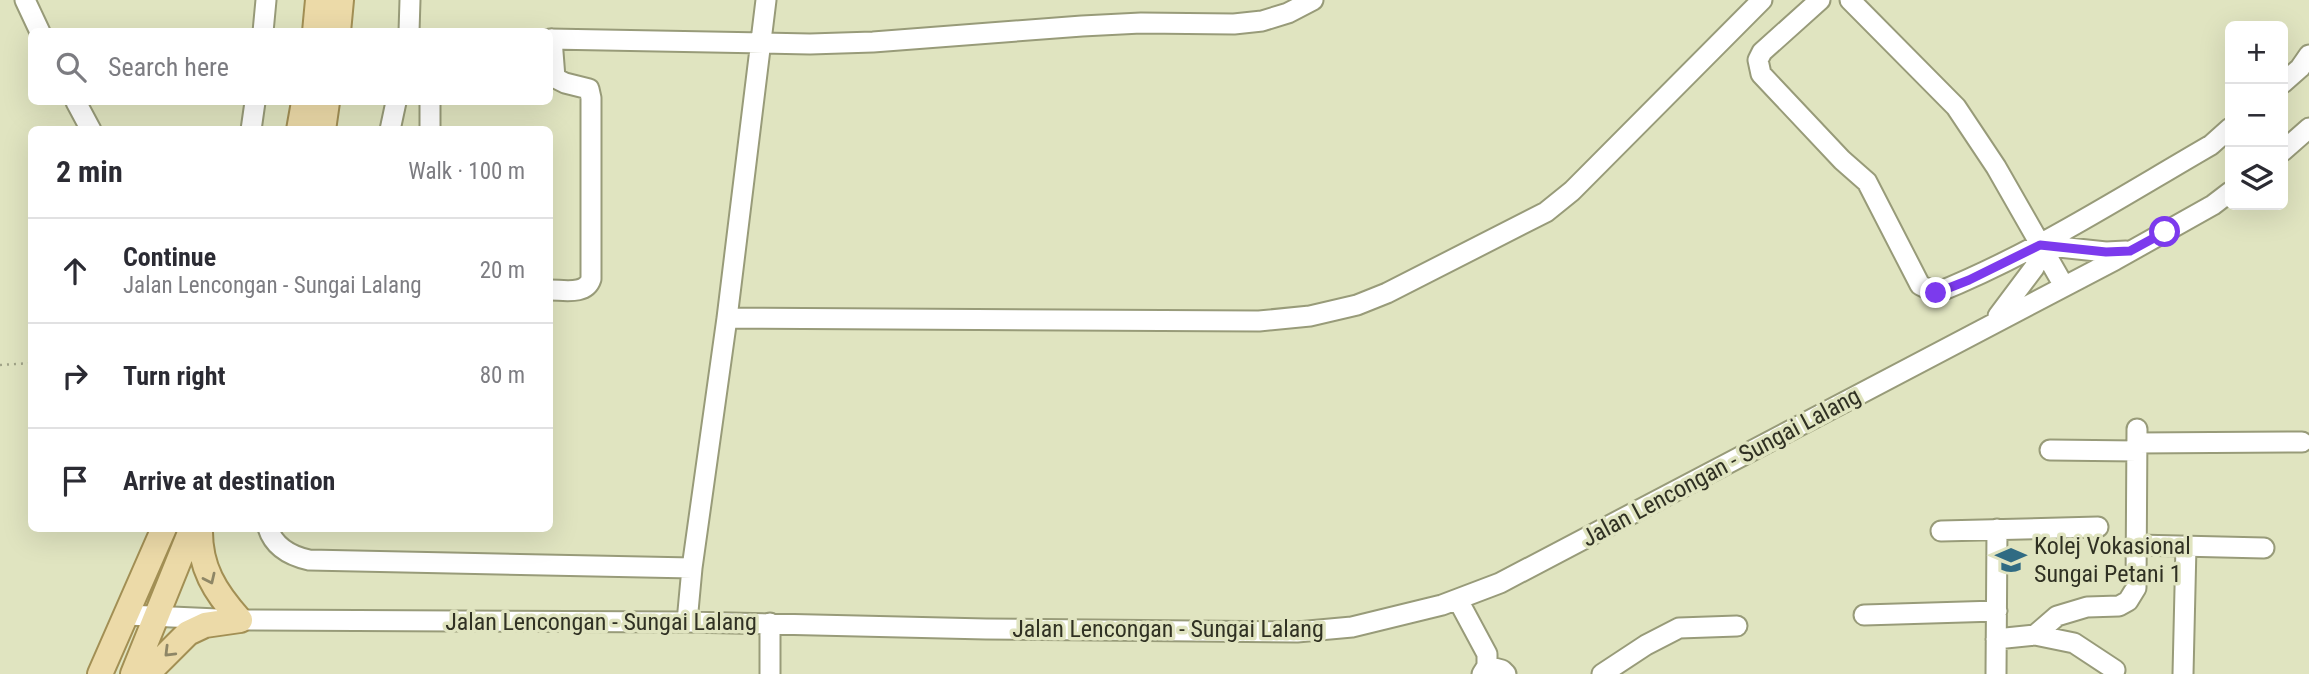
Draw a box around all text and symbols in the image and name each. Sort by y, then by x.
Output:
map controls [2225,21,2288,210]
button: + [2225,21,2288,84]
search box [28,28,553,105]
icon: search [52,48,90,86]
text: Search here [108,52,229,82]
button: − [2225,84,2288,147]
button: layers [2225,147,2288,210]
text: 2 min [56,154,123,189]
text: Walk · 100 m [408,158,525,185]
route start [2149,216,2180,247]
text: Continue [123,242,216,272]
icon: ahead [56,252,94,290]
text: 20 m [480,257,525,284]
text: Jalan Lencongan - Sungai Lalang [123,272,422,299]
route end [1920,277,1951,308]
icon: right [56,357,94,395]
text: Turn right [123,361,225,391]
text: 80 m [480,362,525,389]
street label: Jalan Lencongan - Sungai Lalang [1577,381,1865,553]
icon: arrive [56,462,94,500]
text: Arrive at destination [123,466,335,496]
place label: Kolej Vokasional Sungai Petani 1 [2034,532,2191,588]
school or university icon: Kolej Vokasional Sungai Petani 1 [1994,543,2028,577]
one-way arrow [202,572,216,584]
street label: Jalan Lencongan - Sungai Lalang [445,608,757,636]
street label: Jalan Lencongan - Sungai Lalang [1012,615,1324,643]
one-way arrow [165,643,178,656]

